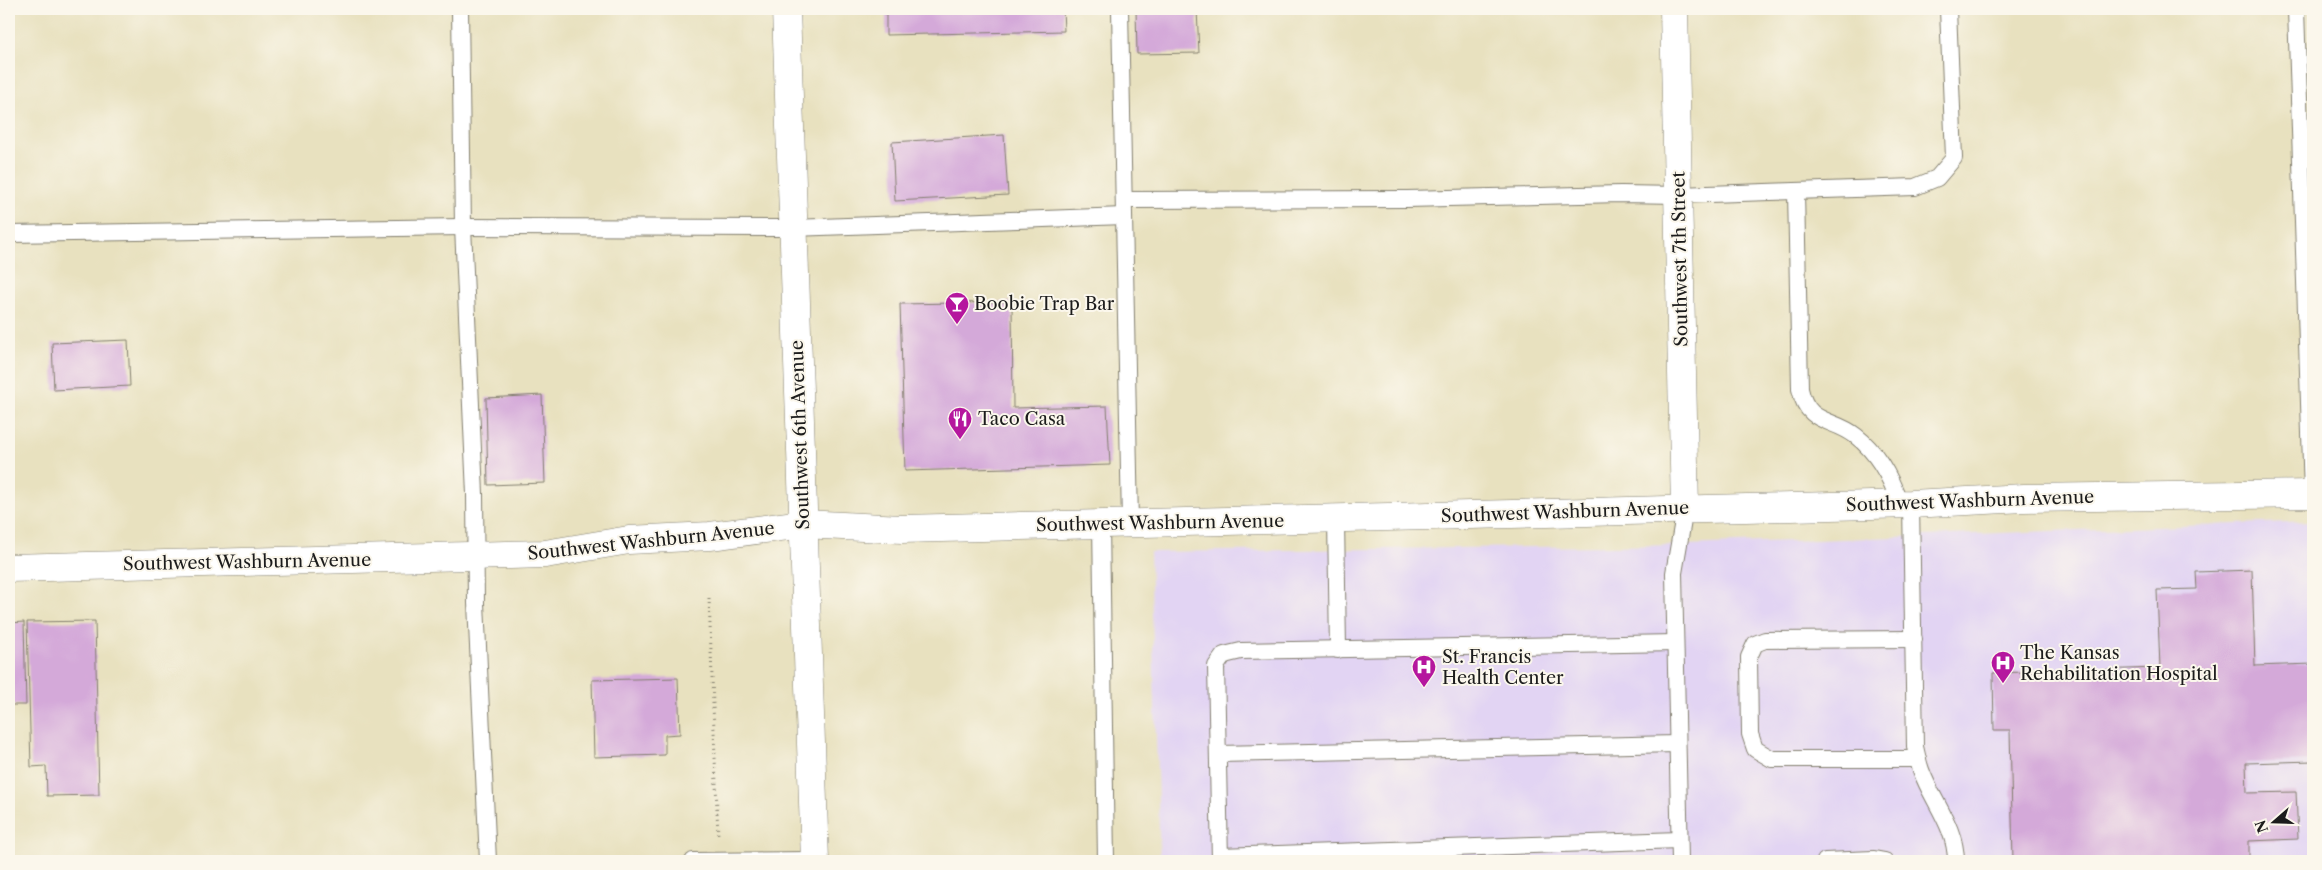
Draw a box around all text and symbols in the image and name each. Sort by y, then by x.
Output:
street label: Southwest 7th Street [1667,170,1693,347]
bar icon: Boobie Trap Bar [944,291,970,325]
place label: Boobie Trap Bar [974,293,1115,315]
street label: Southwest 6th Avenue [786,340,814,530]
restaurant icon: Taco Casa [947,406,973,440]
place label: Taco Casa [978,408,1066,430]
street label: Southwest Washburn Avenue [1846,486,2094,516]
street label: Southwest Washburn Avenue [1441,497,1689,527]
street label: Southwest Washburn Avenue [1036,510,1284,536]
street label: Southwest Washburn Avenue [526,517,776,565]
street label: Southwest Washburn Avenue [123,549,371,575]
place label: The Kansas Rehabilitation Hospital [2020,642,2218,685]
place label: St. Francis Health Center [1442,646,1564,689]
hospital icon: The Kansas Rehabilitation Hospital [1990,650,2016,684]
hospital icon: St. Francis Health Center [1411,654,1437,688]
north arrow [2250,798,2300,848]
text: N [2251,818,2272,835]

